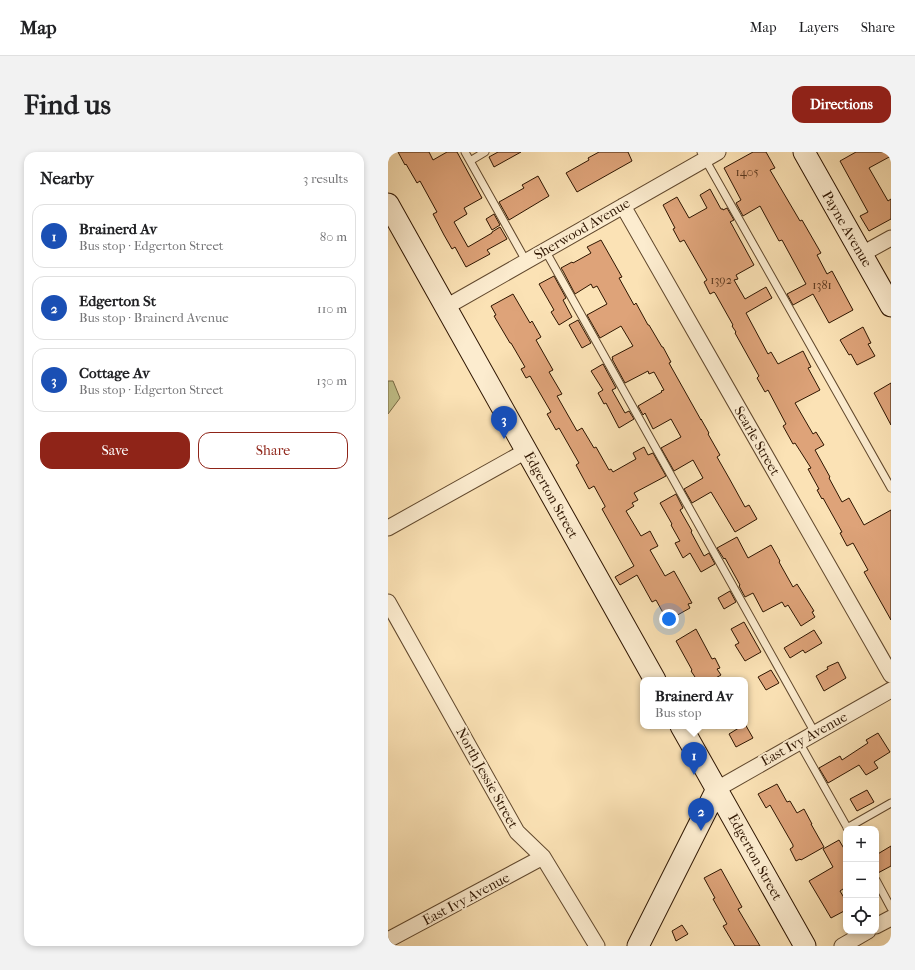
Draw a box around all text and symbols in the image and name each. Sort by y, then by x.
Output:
text: Map [20,17,56,39]
text: Map [750,19,777,36]
text: Layers [799,19,839,36]
text: Share [861,19,895,36]
button: Directions [792,86,891,123]
text: Find us [24,88,111,121]
house number: 1405 [735,165,759,179]
text: Nearby [40,168,94,188]
text: 3 results [303,171,348,186]
street label: Payne Avenue [818,188,876,270]
street label: Sherwood Avenue [531,195,633,263]
text: Brainerd Av [79,220,157,238]
text: 1 [52,229,56,244]
text: 80 m [320,229,347,244]
text: Bus stop · Edgerton Street [79,238,223,253]
house number: 1392 [710,273,732,287]
house number: 1381 [812,278,832,292]
text: Edgerton St [79,292,156,310]
text: 2 [51,301,57,316]
text: 110 m [317,301,347,316]
text: Bus stop · Brainerd Avenue [79,310,229,325]
text: Cottage Av [79,364,150,382]
text: 3 [51,373,57,388]
text: 130 m [316,373,347,388]
text: Bus stop · Edgerton Street [79,382,223,397]
street label: Searle Street [730,403,784,479]
pin: 3 [491,406,517,439]
button: Save [40,432,190,469]
button: Share [198,432,348,469]
street label: Edgerton Street [520,449,582,541]
your location [659,609,679,629]
popup [640,677,748,729]
text: Brainerd Av [655,687,733,705]
text: Bus stop [655,705,701,720]
street label: East Ivy Avenue [758,708,850,770]
street label: North Jessie Street [452,725,522,831]
pin: 1 [681,742,707,775]
pin: 2 [688,798,714,831]
street label: Edgerton Street [724,811,786,903]
map controls [843,826,879,934]
button: + [843,826,879,862]
button: − [843,862,879,898]
street label: East Ivy Avenue [420,869,512,929]
button: locate [843,898,879,934]

